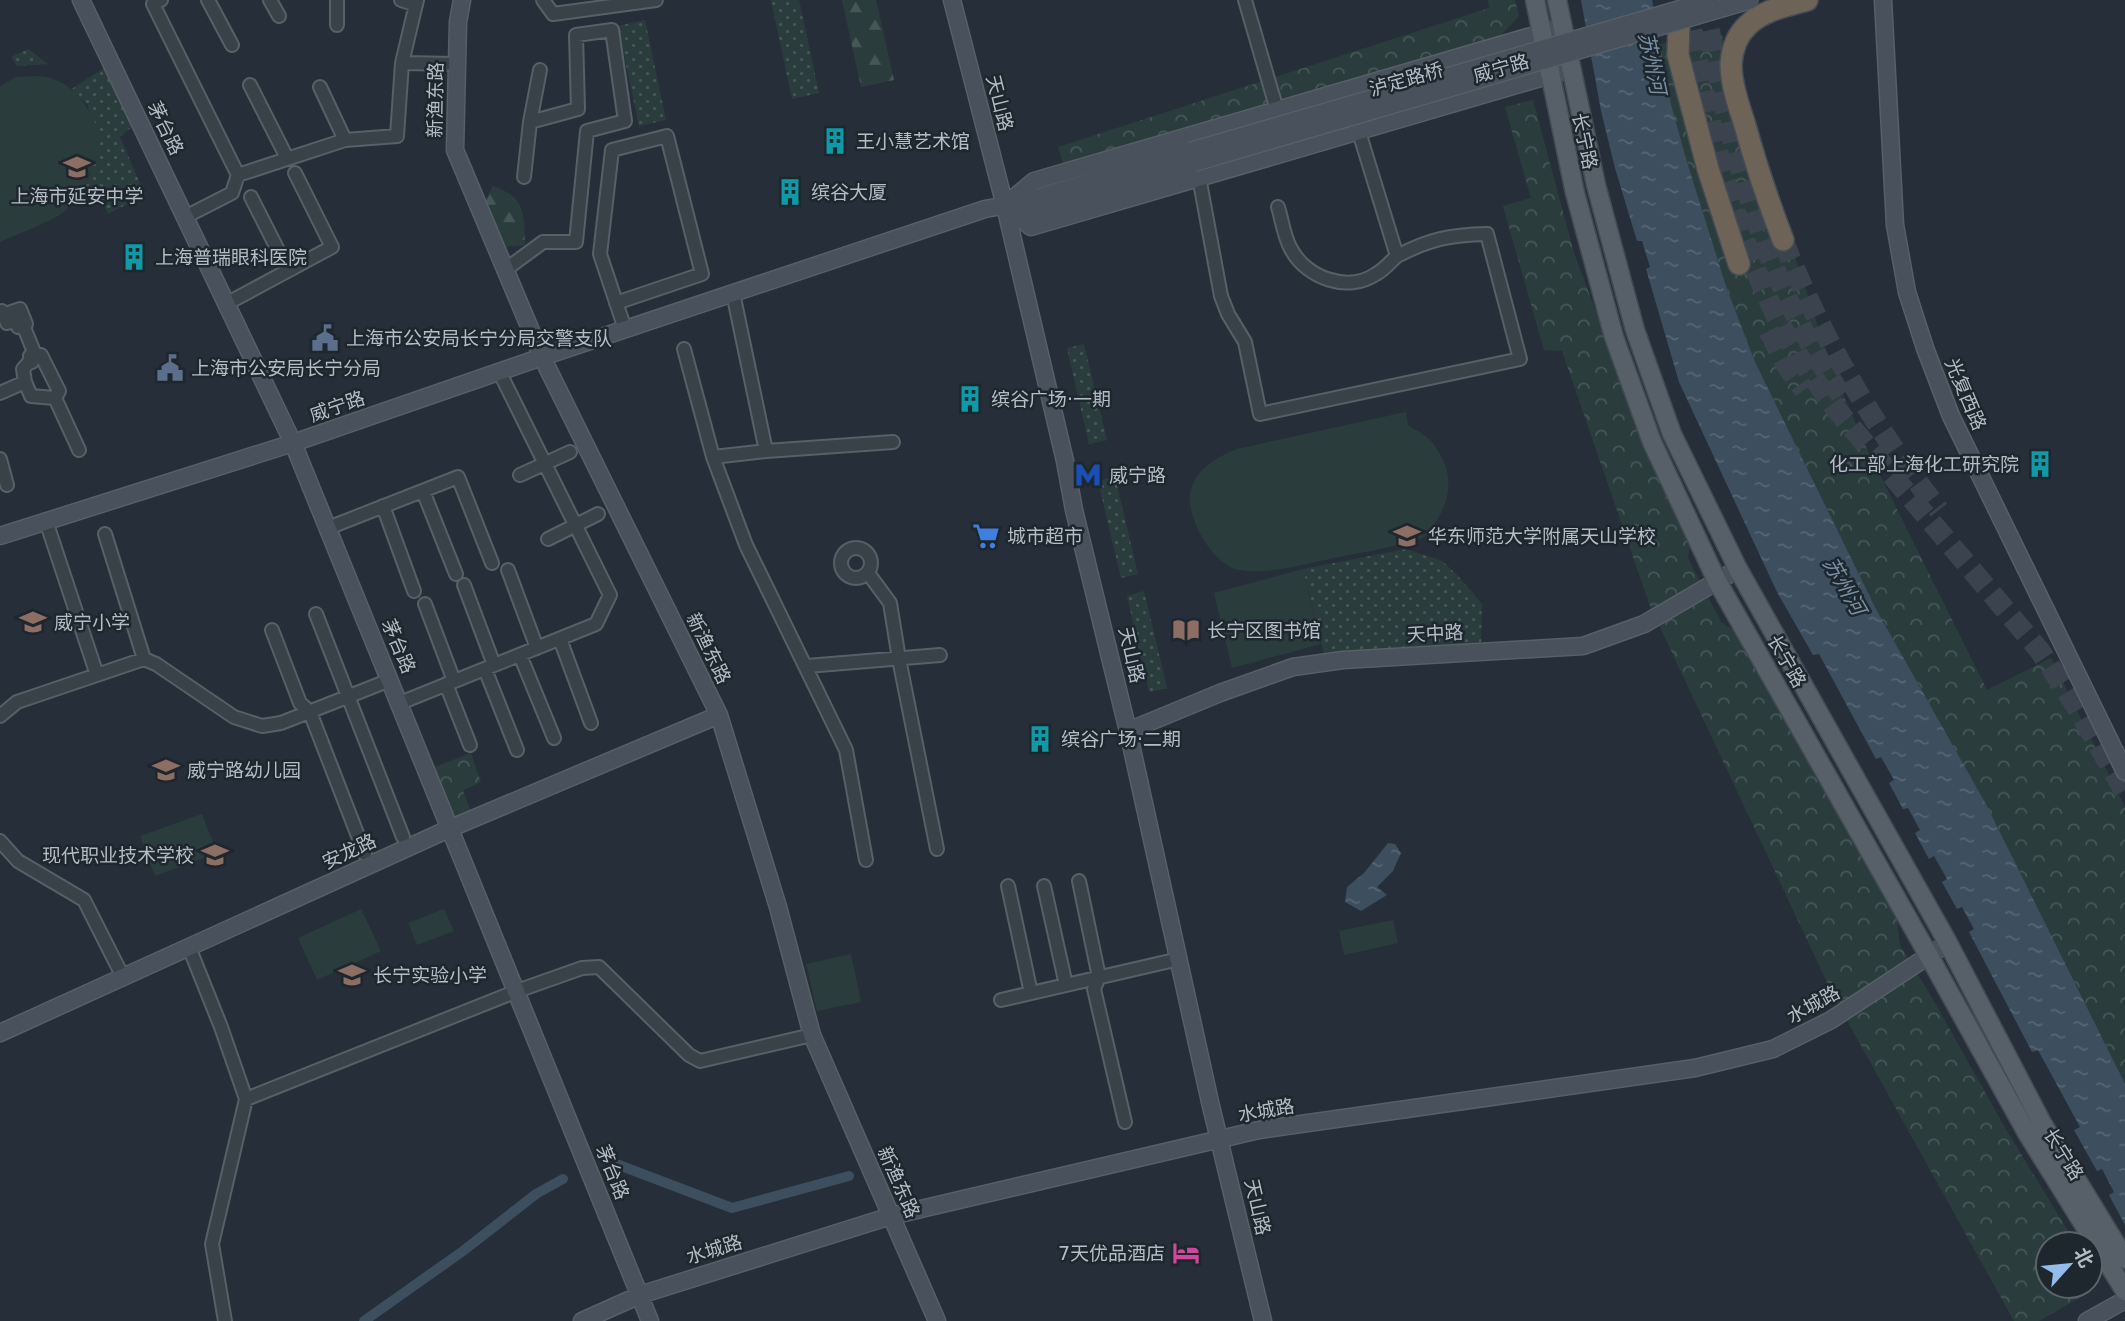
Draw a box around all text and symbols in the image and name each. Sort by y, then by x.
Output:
water label: 苏州河 [1634,30,1671,100]
street label: 威宁路 [1471,50,1531,86]
street label: 泸定路桥 [1366,58,1446,100]
street label: 新渔东路 [423,62,447,138]
street label: 天山路 [982,73,1018,133]
street label: 茅台路 [144,98,188,158]
street label: 长宁路 [1568,111,1602,171]
building icon: 王小慧艺术馆 [820,126,850,156]
place label: 王小慧艺术馆 [856,130,970,152]
school or university icon: 上海市延安中学 [62,152,92,182]
building icon: 缤谷大厦 [775,177,805,207]
place label: 缤谷大厦 [811,181,887,203]
place label: 上海市延安中学 [10,185,144,207]
building icon: 上海普瑞眼科医院 [119,242,149,272]
place label: 上海普瑞眼科医院 [155,246,307,268]
public building icon: 上海市公安局长宁分局交警支队 [310,323,340,353]
place label: 上海市公安局长宁分局交警支队 [346,327,612,349]
public building icon: 上海市公安局长宁分局 [155,353,185,383]
street label: 光复西路 [1941,355,1991,433]
place label: 上海市公安局长宁分局 [191,357,381,379]
building icon: 缤谷广场·一期 [955,384,985,414]
street label: 威宁路 [306,386,368,426]
place label: 缤谷广场·一期 [991,388,1111,410]
building icon: 化工部上海化工研究院 [2025,449,2055,479]
place label: 化工部上海化工研究院 [1829,453,2019,475]
metro station icon: 威宁路 [1073,460,1103,490]
place label: 威宁路 [1109,464,1166,486]
supermarket icon: 城市超市 [971,521,1001,551]
school or university icon: 华东师范大学附属天山学校 [1392,521,1422,551]
place label: 城市超市 [1007,525,1083,547]
place label: 华东师范大学附属天山学校 [1428,525,1656,547]
water label: 苏州河 [1818,553,1872,623]
school or university icon: 威宁小学 [18,607,48,637]
street label: 新渔东路 [682,609,736,687]
place label: 威宁小学 [54,611,130,633]
street label: 茅台路 [378,615,420,677]
library icon: 长宁区图书馆 [1171,615,1201,645]
place label: 长宁区图书馆 [1207,619,1321,641]
street label: 天中路 [1406,621,1464,645]
street label: 天山路 [1115,625,1149,685]
street label: 长宁路 [1763,631,1811,691]
building icon: 缤谷广场·二期 [1025,724,1055,754]
place label: 缤谷广场·二期 [1061,728,1181,750]
school or university icon: 威宁路幼儿园 [151,755,181,785]
place label: 威宁路幼儿园 [187,759,301,781]
street label: 安龙路 [319,829,379,873]
school or university icon: 现代职业技术学校 [200,840,230,870]
place label: 现代职业技术学校 [42,844,194,866]
school or university icon: 长宁实验小学 [337,960,367,990]
place label: 长宁实验小学 [373,964,487,986]
street label: 水城路 [1783,981,1843,1027]
street label: 水城路 [1236,1094,1296,1126]
street label: 长宁路 [2040,1124,2088,1184]
street label: 茅台路 [592,1141,634,1203]
street label: 新渔东路 [873,1143,925,1221]
street label: 天山路 [1241,1177,1275,1237]
street label: 水城路 [684,1230,744,1268]
north arrow [2034,1230,2104,1300]
hotel icon: 7天优品酒店 [1171,1238,1201,1268]
place label: 7天优品酒店 [1058,1242,1165,1264]
text: 北 [2070,1244,2098,1271]

